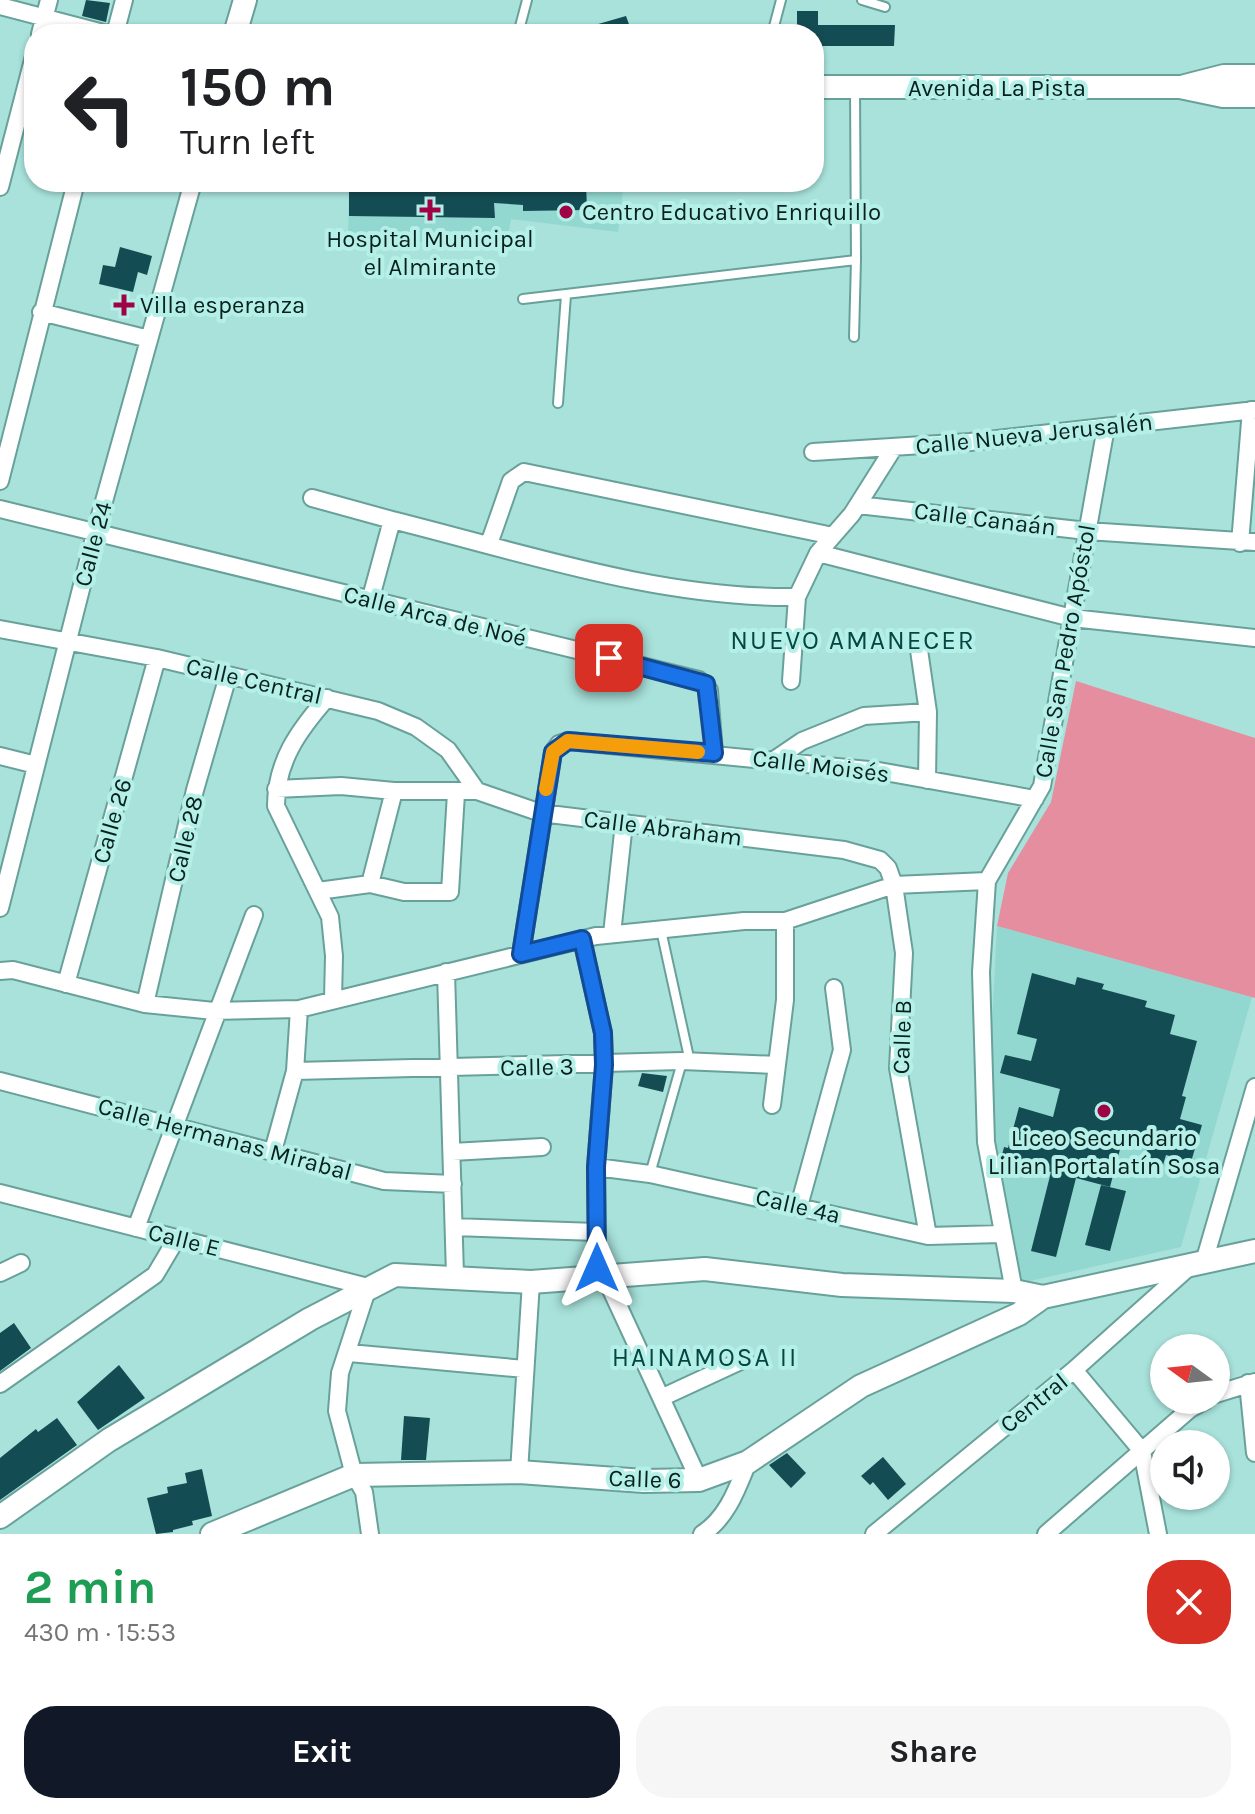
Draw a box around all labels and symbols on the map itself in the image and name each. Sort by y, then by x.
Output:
street label: Avenida La Pista [908,74,1086,102]
place label: Centro Educativo Enriquillo [582,198,881,226]
marker: Hospital Municipal el Almirante [419,199,441,221]
marker: Centro Educativo Enriquillo [557,203,575,221]
place label: Hospital Municipal el Almirante [326,225,534,281]
place label: Villa esperanza [140,291,305,319]
marker: Villa esperanza [115,296,133,314]
street label: Calle Nueva Jerusalén [914,408,1154,460]
street label: Calle Canaán [912,496,1058,542]
street label: Calle 24 [68,499,118,589]
street label: Calle San Pedro Apóstol [1029,522,1101,780]
street label: Calle Arca de Noé [341,580,529,652]
pin [575,624,643,692]
district label: NUEVO AMANECER [730,625,976,656]
street label: Calle Central [183,652,325,710]
street label: Calle Moisés [751,744,891,788]
street label: Calle 26 [87,775,137,867]
street label: Calle 28 [161,793,209,885]
street label: Calle Abraham [582,804,744,852]
street label: Calle B [887,999,917,1075]
street label: Calle 3 [500,1052,574,1082]
street label: Calle Hermanas Mirabal [95,1092,355,1186]
marker: Liceo Secundario Lilian Portalatín Sosa [1095,1102,1113,1120]
place label: Liceo Secundario Lilian Portalatín Sosa [988,1124,1220,1180]
street label: Calle 4a [753,1183,843,1229]
street label: Calle E [145,1218,223,1262]
position arrow [555,1226,639,1310]
north arrow [1150,1334,1230,1414]
district label: HAINAMOSA II [612,1342,798,1373]
street label: Central [994,1367,1074,1439]
street label: Calle 6 [608,1464,682,1494]

